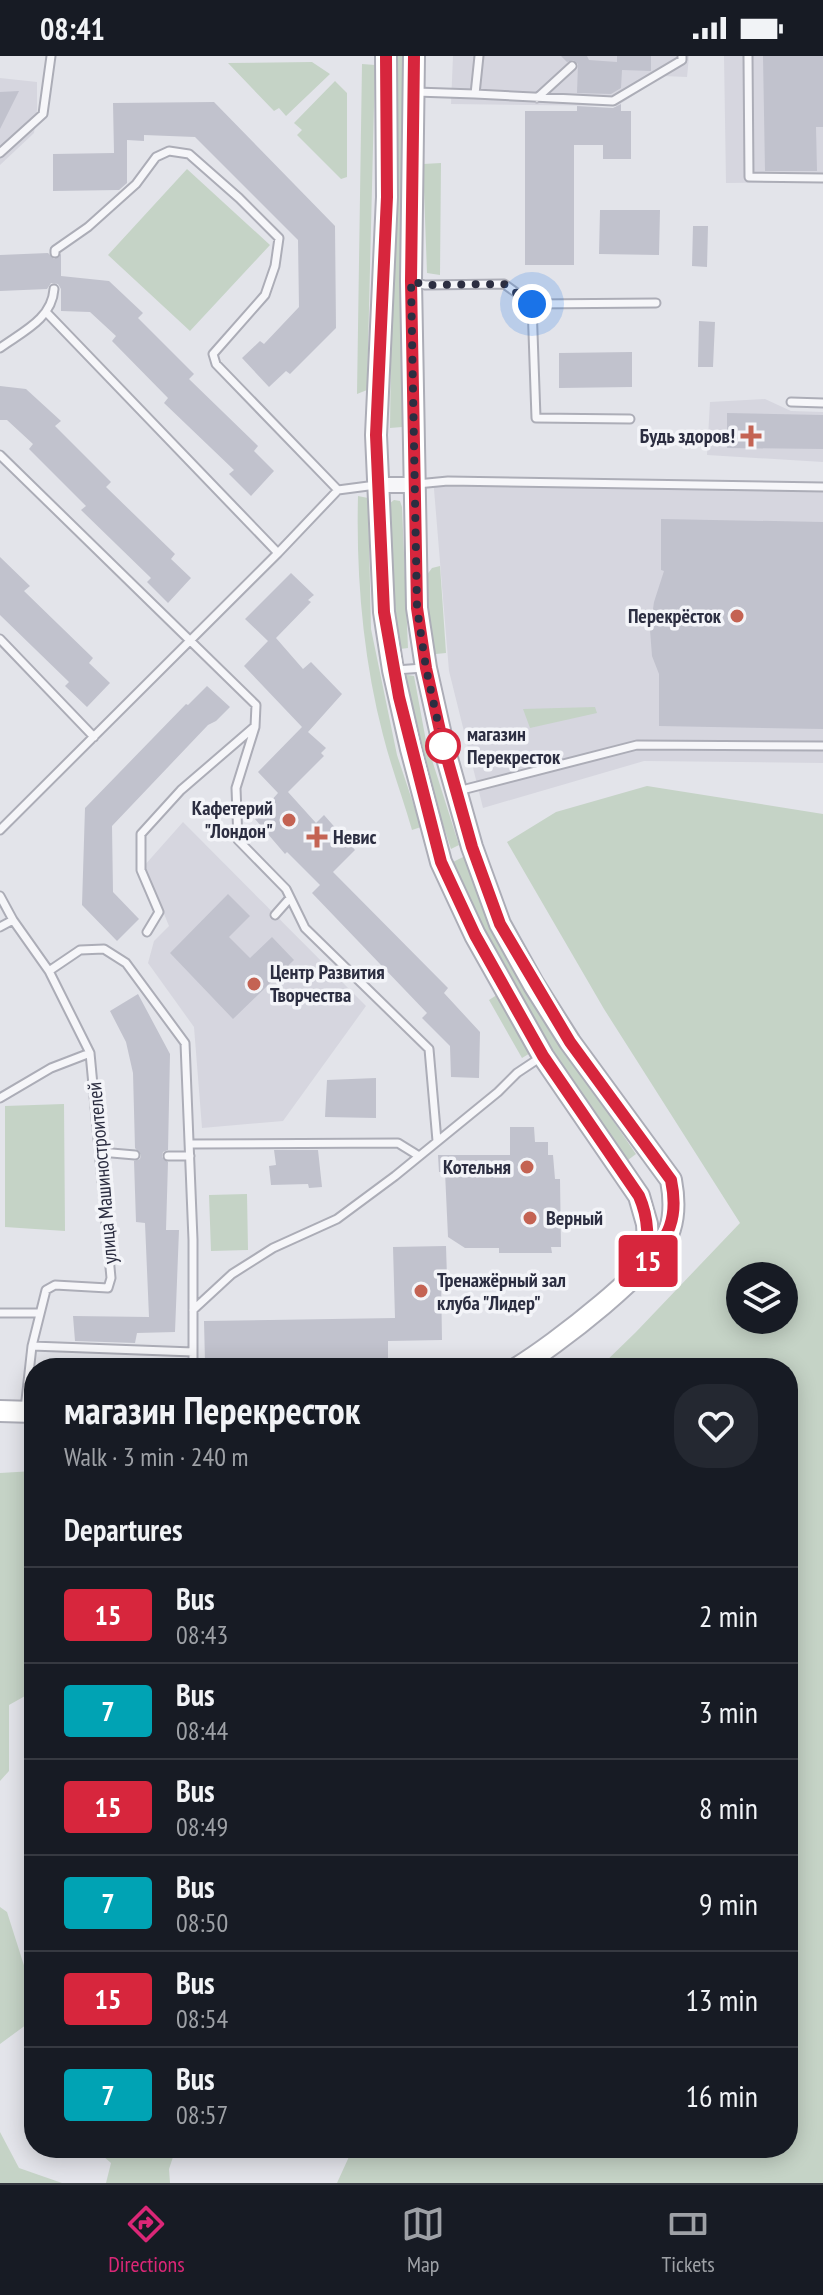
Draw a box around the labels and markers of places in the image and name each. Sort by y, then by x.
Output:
place label: Будь здоров! [640,423,735,449]
marker: Будь здоров! [742,427,760,445]
place label: Перекрёсток [628,603,722,629]
marker: Перекрёсток [728,607,746,625]
place label: магазин Перекресток [467,721,561,770]
marker: магазин Перекресток [426,729,460,763]
place label: Кафетерий "Лондон" [192,795,273,844]
marker: Кафетерий "Лондон" [280,811,298,829]
place label: Невис [333,824,377,850]
marker: Невис [308,828,326,846]
place label: Центр Развития Творчества [270,959,385,1008]
marker: Центр Развития Творчества [245,975,263,993]
place label: Котельня [443,1154,511,1180]
marker: Котельня [518,1158,536,1176]
place label: Верный [546,1205,603,1231]
marker: Верный [521,1209,539,1227]
place label: Тренажёрный зал клуба "Лидер" [437,1267,566,1316]
marker: Тренажёрный зал клуба "Лидер" [412,1282,430,1300]

